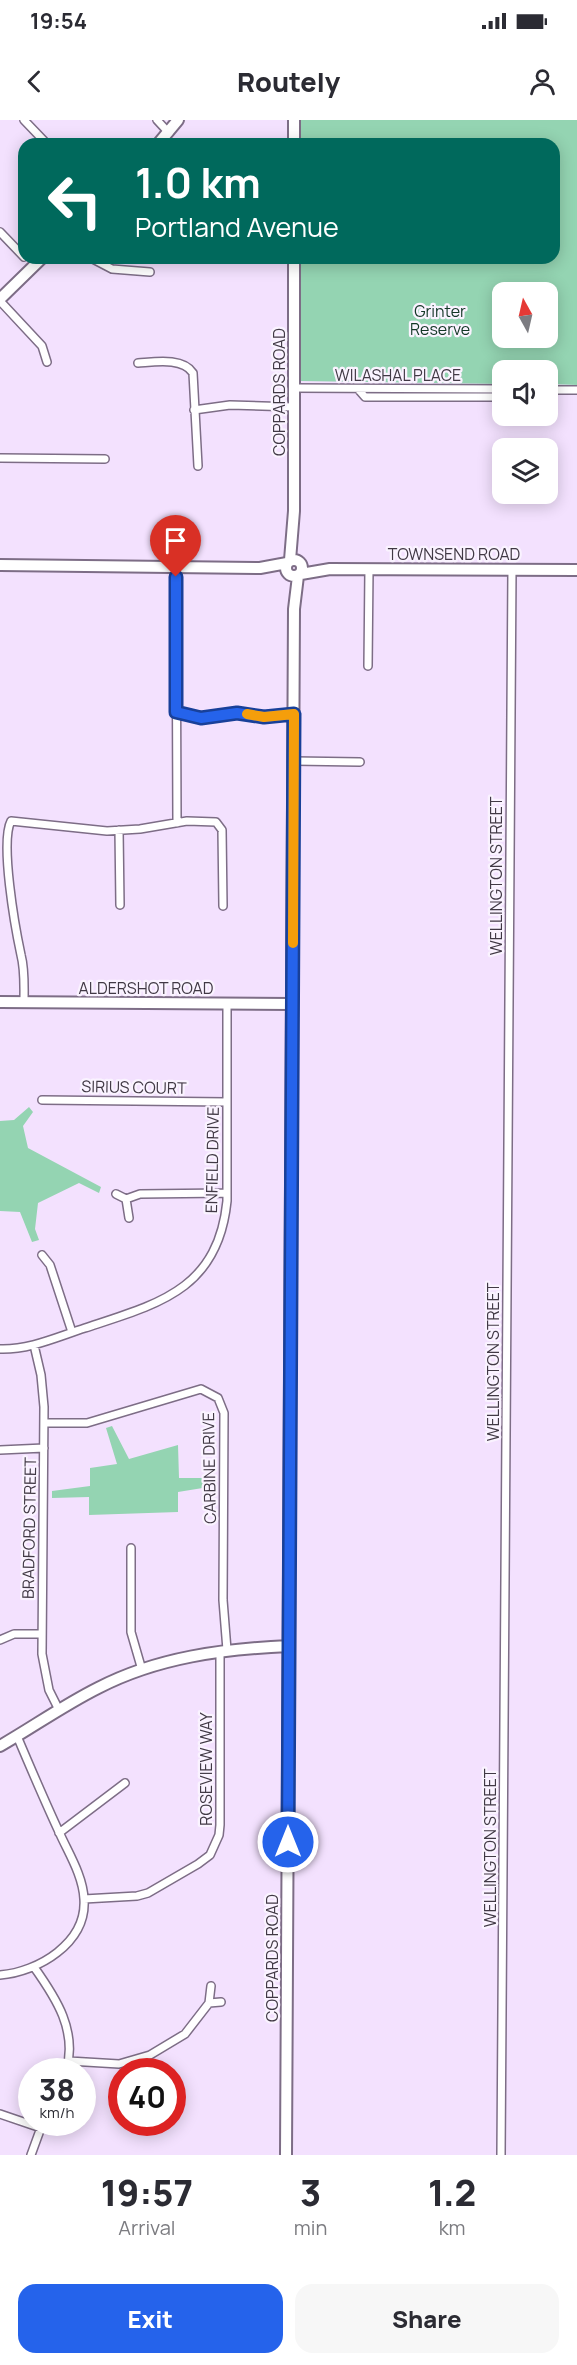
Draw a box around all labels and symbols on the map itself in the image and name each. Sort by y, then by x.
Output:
north arrow [492,282,558,348]
park label: Grinter Reserve [410,300,470,340]
street label: COPPARDS ROAD [268,328,290,456]
street label: WILASHAL PLACE [335,364,461,386]
pin [150,515,201,577]
street label: TOWNSEND ROAD [388,543,521,565]
street label: WELLINGTON STREET [485,796,507,955]
street label: ALDERSHOT ROAD [79,977,214,999]
street label: SIRIUS COURT [81,1075,187,1099]
street label: ENFIELD DRIVE [200,1107,224,1213]
street label: WELLINGTON STREET [482,1282,504,1441]
street label: CARBINE DRIVE [197,1412,221,1524]
street label: BRADFORD STREET [17,1457,41,1599]
street label: ROSEVIEW WAY [195,1712,217,1826]
street label: WELLINGTON STREET [479,1768,501,1927]
position arrow [256,1810,320,1874]
street label: COPPARDS ROAD [261,1894,283,2022]
speed limit sign: 40 [108,2058,186,2136]

